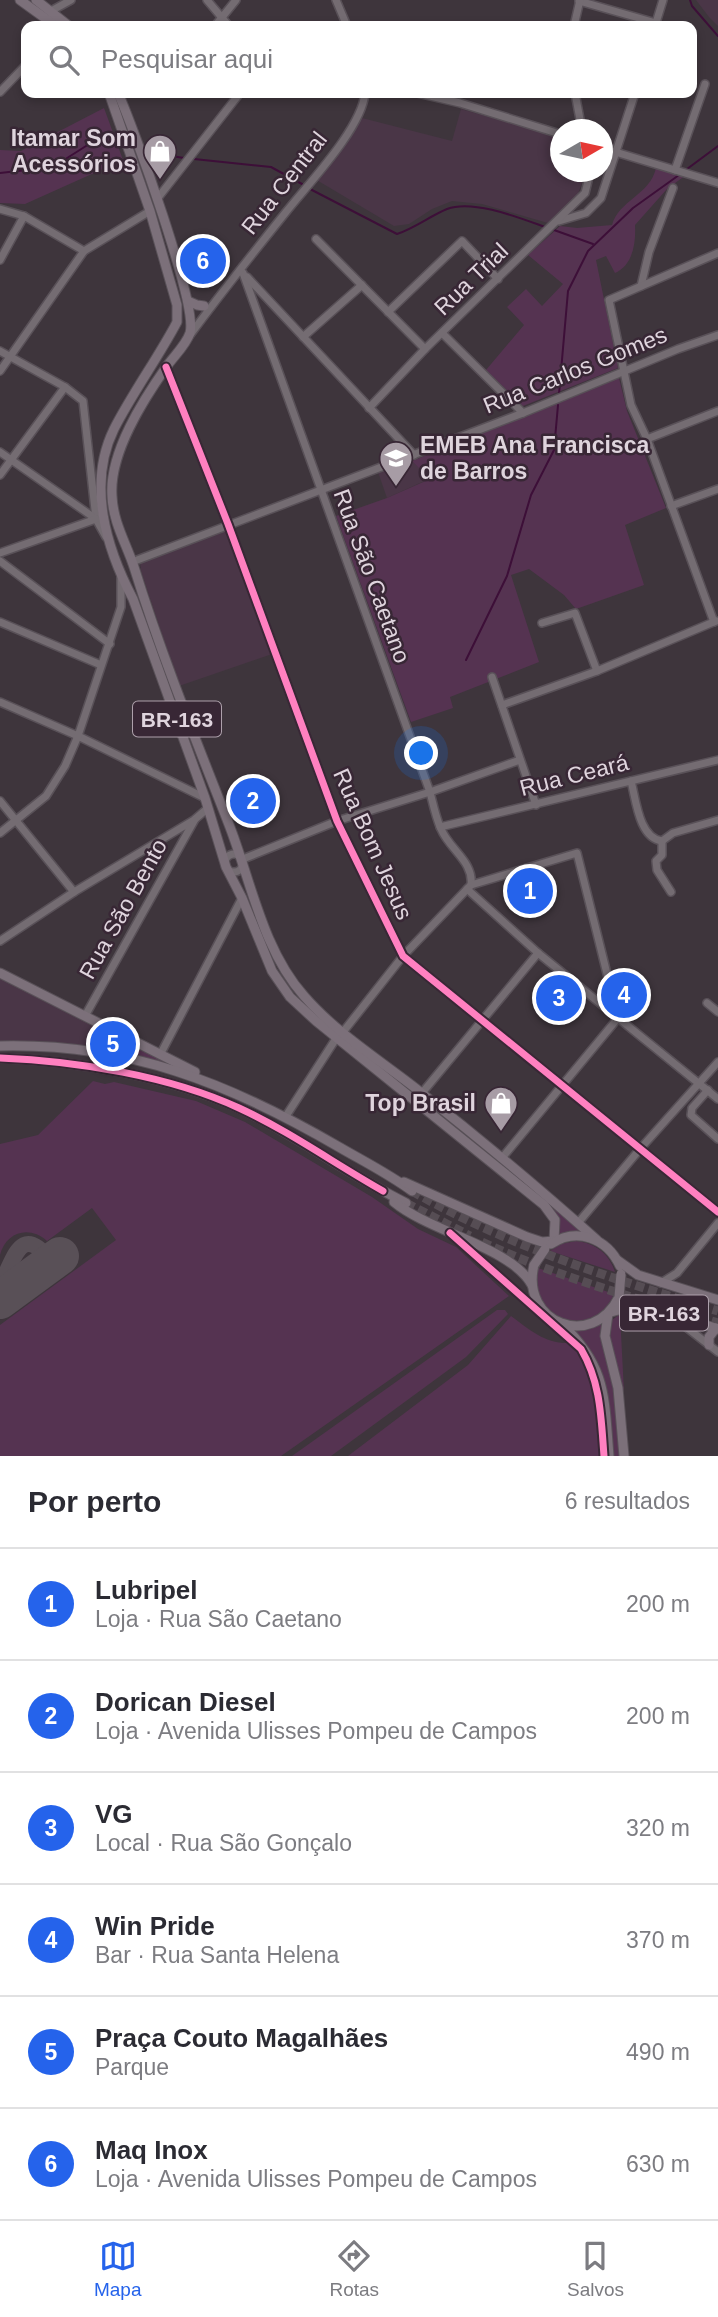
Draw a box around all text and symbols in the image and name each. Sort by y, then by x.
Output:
search box [21,21,697,98]
icon: search [45,41,83,79]
text: Pesquisar aqui [101,44,273,74]
north arrow [550,119,613,182]
place label: Itamar Som Acessórios [11,125,136,177]
street label: Rua Central [236,127,332,239]
shop icon: Itamar Som Acessórios [141,132,179,181]
pin: 6 [180,235,226,287]
street label: Rua Trial [429,238,513,320]
street label: Rua Carlos Gomes [479,321,671,419]
place label: EMEB Ana Francisca de Barros [420,432,649,484]
school or university icon: EMEB Ana Francisca de Barros [377,439,415,488]
street label: Rua São Caetano [329,486,415,666]
road number: BR-163 [133,702,221,736]
your location [404,736,438,770]
street label: Rua Ceará [517,749,631,801]
street label: Rua Bom Jesus [328,765,418,923]
pin: 2 [230,775,276,827]
street label: Rua São Bento [74,834,172,984]
pin: 1 [507,865,553,917]
pin: 4 [601,969,647,1021]
pin: 3 [536,972,582,1024]
pin: 5 [90,1018,136,1070]
shop icon: Top Brasil [482,1084,520,1133]
place label: Top Brasil [365,1090,476,1116]
road number: BR-163 [620,1296,708,1330]
text: Por perto [28,1485,161,1518]
text: 6 resultados [565,1488,690,1514]
text: Lubripel [95,1575,198,1605]
text: 1 [45,1591,57,1617]
text: 200 m [626,1591,690,1617]
text: Loja · Rua São Caetano [95,1606,342,1632]
text: Dorican Diesel [95,1687,276,1717]
text: 2 [45,1703,57,1729]
text: 200 m [626,1703,690,1729]
text: Loja · Avenida Ulisses Pompeu de Campos [95,1718,537,1744]
text: VG [95,1799,133,1829]
text: 3 [45,1815,57,1841]
text: 320 m [626,1815,690,1841]
text: Local · Rua São Gonçalo [95,1830,352,1856]
text: Win Pride [95,1911,215,1941]
text: 4 [45,1927,57,1953]
text: 370 m [626,1927,690,1953]
text: Bar · Rua Santa Helena [95,1942,339,1968]
text: Praça Couto Magalhães [95,2023,388,2053]
text: 5 [45,2039,57,2065]
text: 490 m [626,2039,690,2065]
text: Parque [95,2054,169,2080]
text: Maq Inox [95,2135,208,2165]
text: 6 [45,2151,57,2177]
text: 630 m [626,2151,690,2177]
text: Loja · Avenida Ulisses Pompeu de Campos [95,2166,537,2192]
tab: Mapa [94,2237,141,2301]
tab: Rotas [329,2237,379,2301]
tab: Salvos [567,2237,624,2301]

